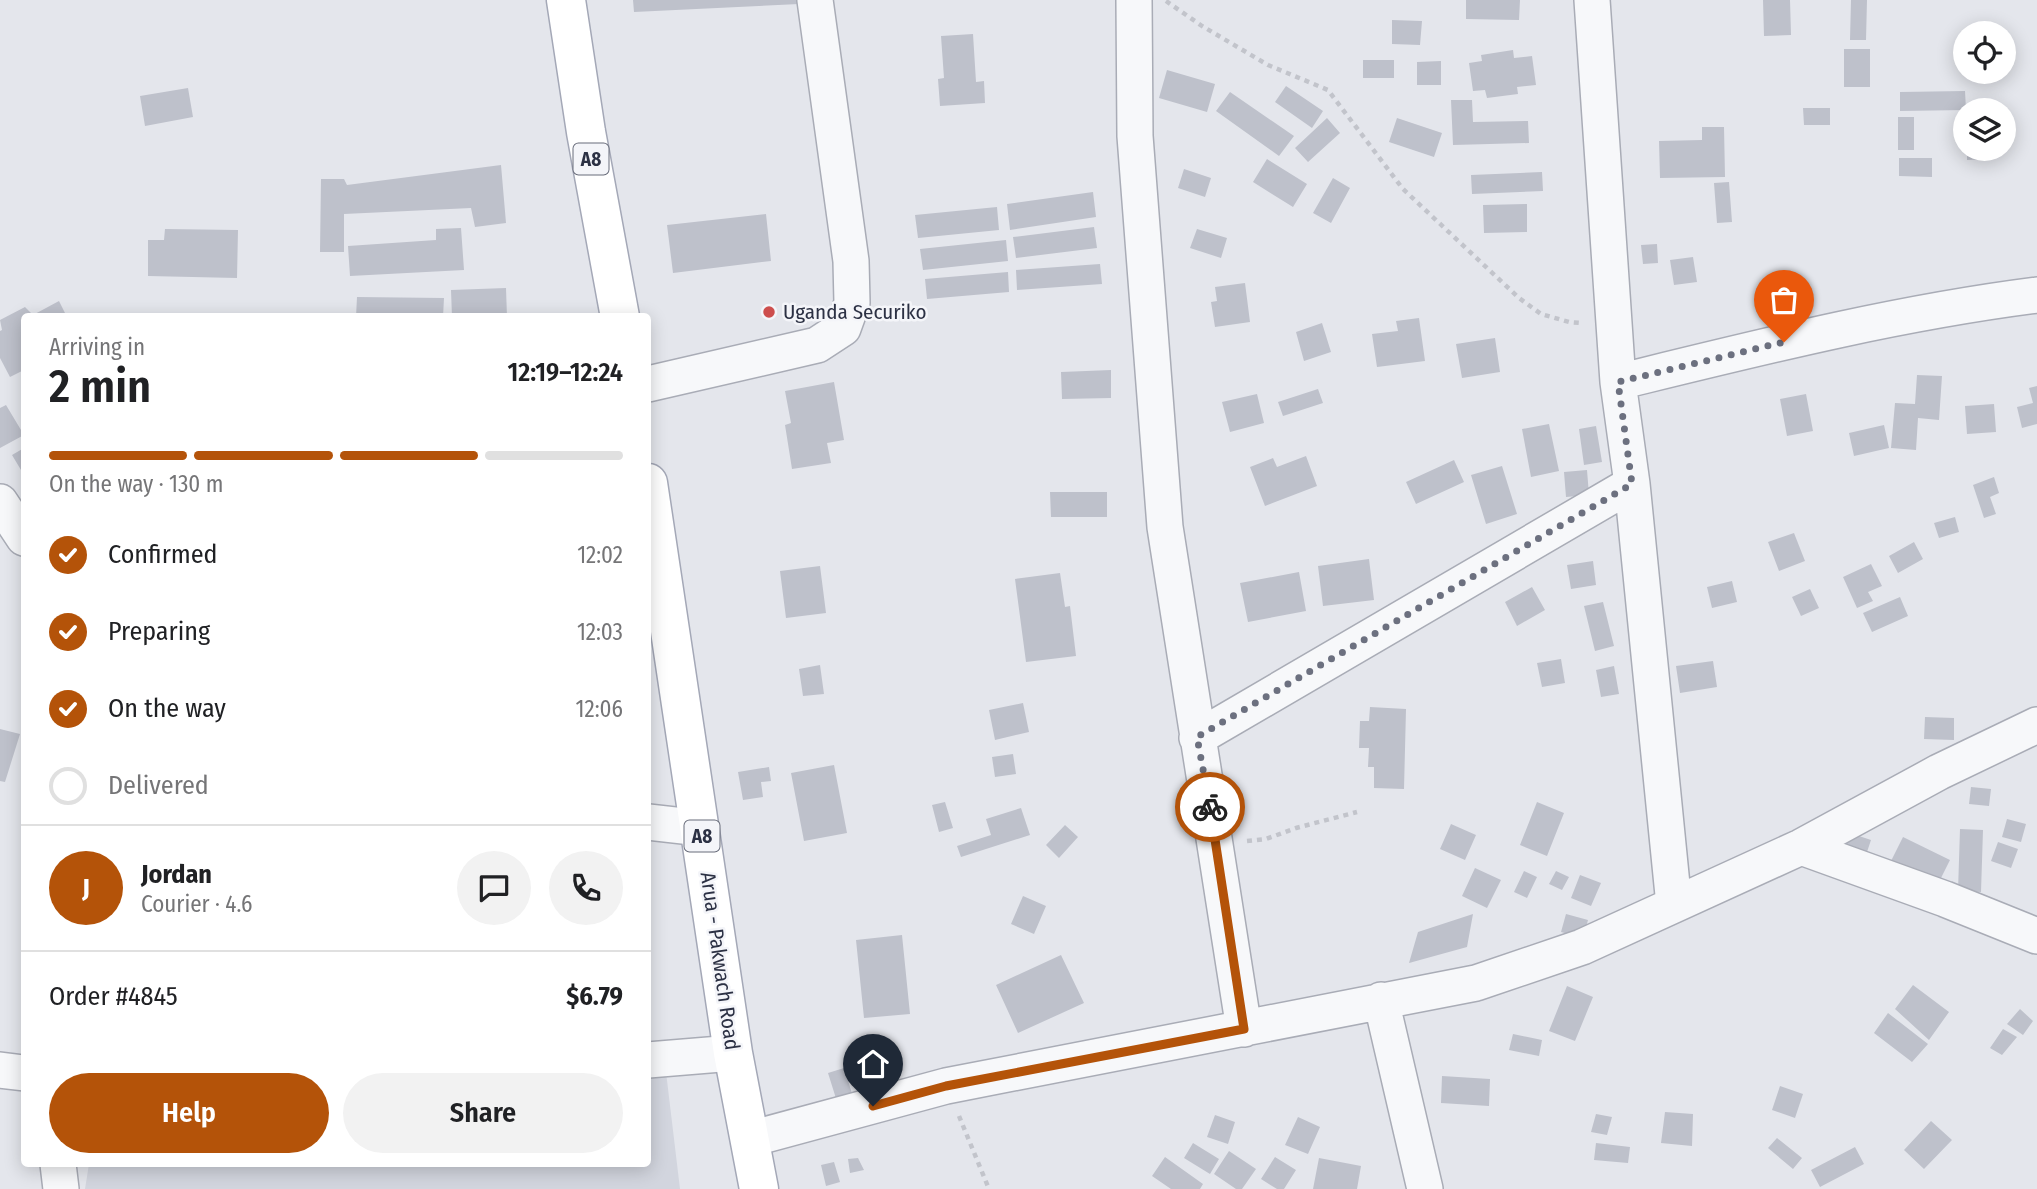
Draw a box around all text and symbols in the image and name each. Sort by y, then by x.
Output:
map controls [1953,21,2016,161]
button: locate [1953,21,2016,84]
button: layers [1953,98,2016,161]
road number: A8 [574,144,608,174]
pin [1754,270,1814,342]
icon: bag [1765,281,1803,319]
place label: Uganda Securiko [783,299,927,325]
marker: Uganda Securiko [761,304,777,320]
text: Arriving in [49,333,145,361]
text: 12:19–12:24 [507,357,623,388]
text: 2 min [49,359,151,414]
text: On the way · 130 m [49,470,223,498]
icon: check [49,536,87,574]
text: Confirmed [108,539,218,570]
text: 12:02 [577,541,623,569]
icon: check [49,613,87,651]
text: Preparing [108,616,210,647]
text: 12:03 [577,618,623,646]
icon: check [49,690,87,728]
text: On the way [108,693,226,724]
text: 12:06 [576,695,623,723]
text: Delivered [108,770,209,801]
courier [1175,772,1245,842]
icon: bike [1191,788,1229,826]
road number: A8 [684,820,720,852]
button: chat [457,851,531,925]
button: phone [549,851,623,925]
text: Jordan [141,859,212,890]
street label: Arua - Pakwach Road [695,870,745,1052]
text: J [82,873,90,904]
text: Courier · 4.6 [141,890,252,918]
text: Order #4845 [49,981,178,1012]
text: $6.79 [566,981,623,1012]
pin [843,1034,903,1106]
icon: home [854,1045,892,1083]
button: Help [49,1073,329,1153]
button: Share [343,1073,623,1153]

